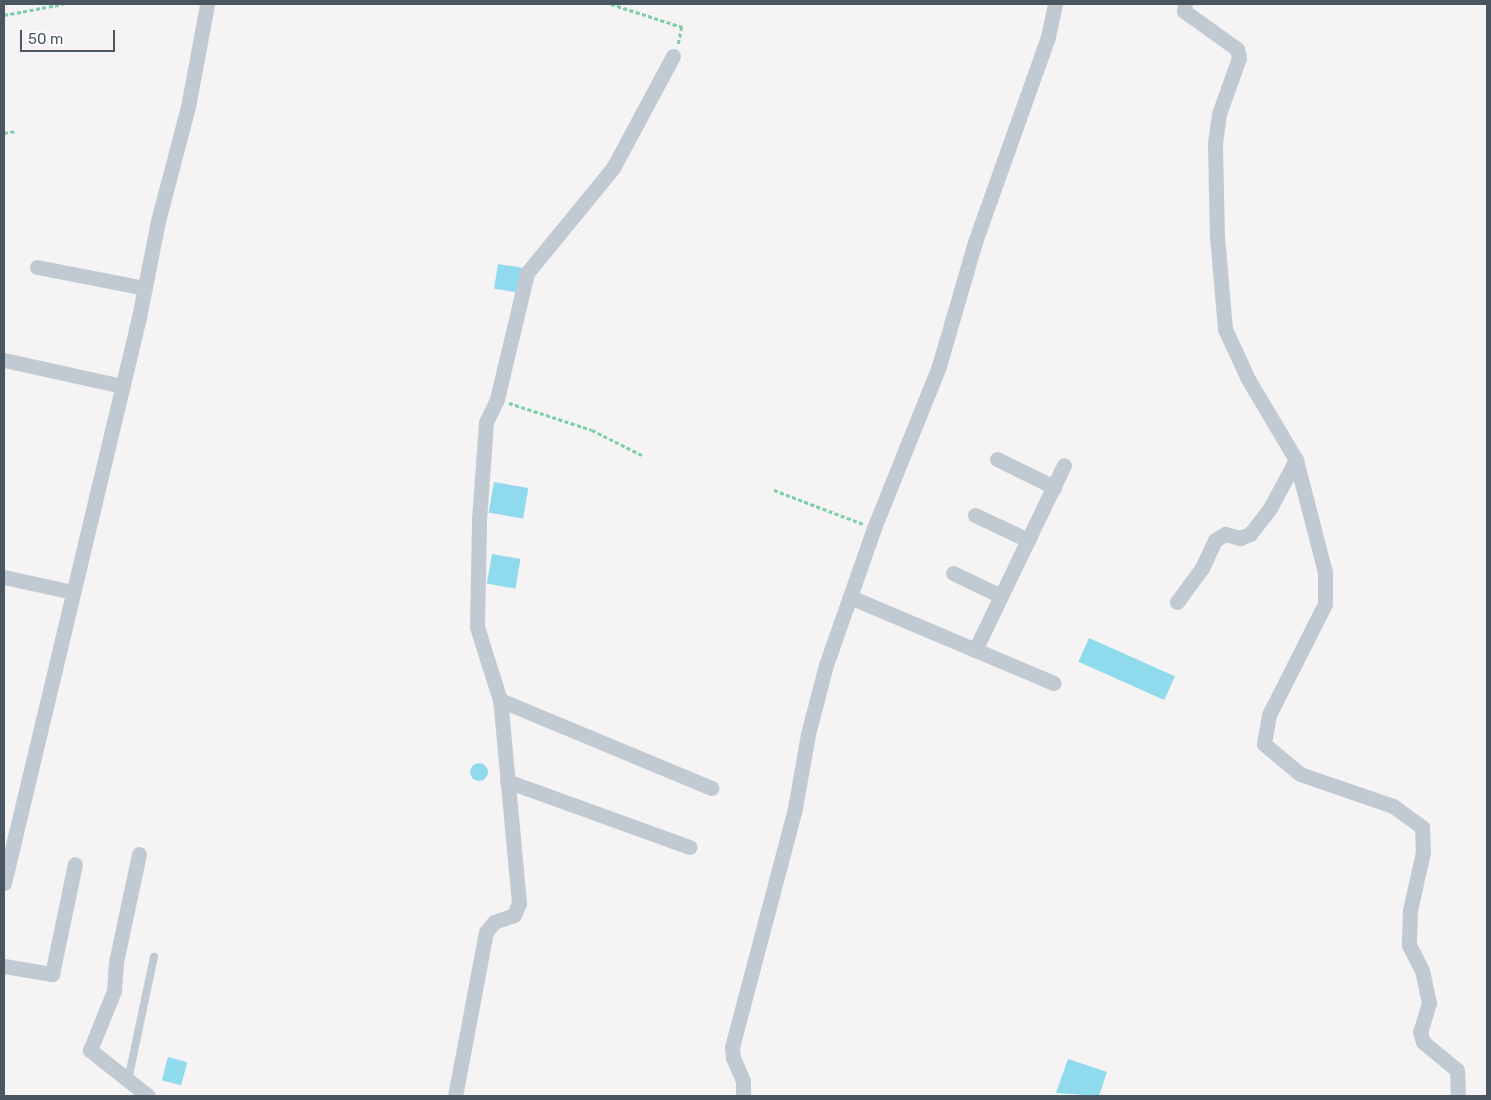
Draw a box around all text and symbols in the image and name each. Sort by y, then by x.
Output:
scale bar [22,20,118,52]
text: 50 m [28,30,63,48]

